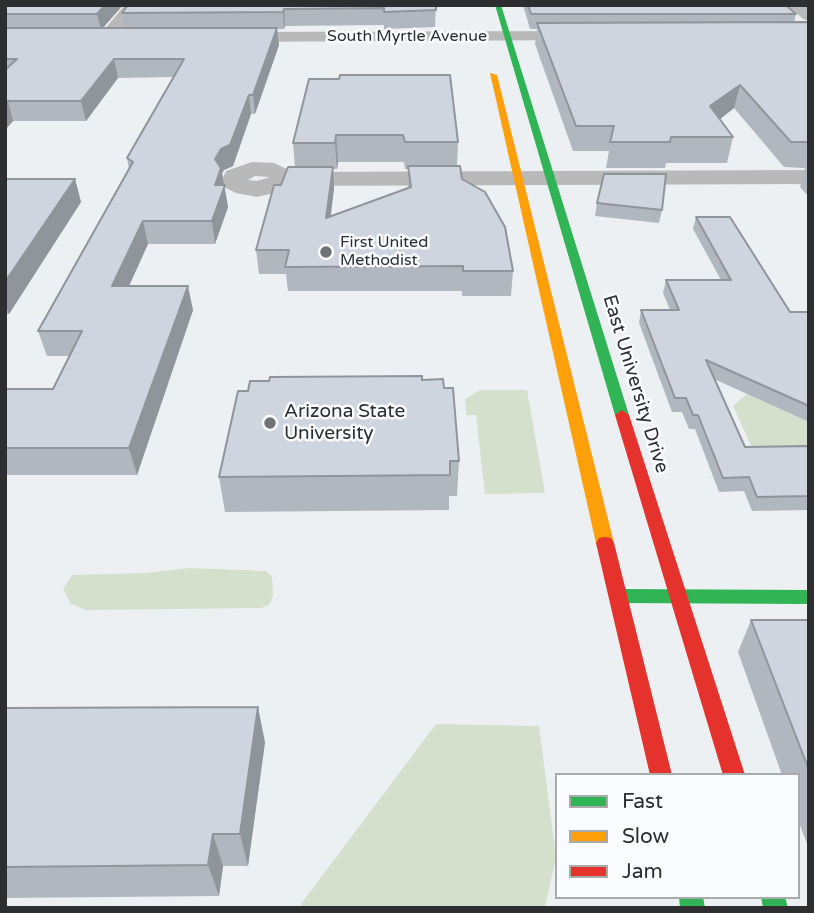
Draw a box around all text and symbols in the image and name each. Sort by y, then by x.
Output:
street label: South Myrtle Avenue [327,27,487,47]
place label: First United Methodist [340,233,428,271]
marker: First United Methodist [318,244,334,260]
street label: East University Drive [597,292,673,476]
place label: Arizona State University [284,401,405,445]
marker: Arizona State University [262,415,278,431]
legend [555,773,800,899]
text: Fast [622,789,663,814]
text: Slow [622,824,669,849]
text: Jam [622,859,663,884]

